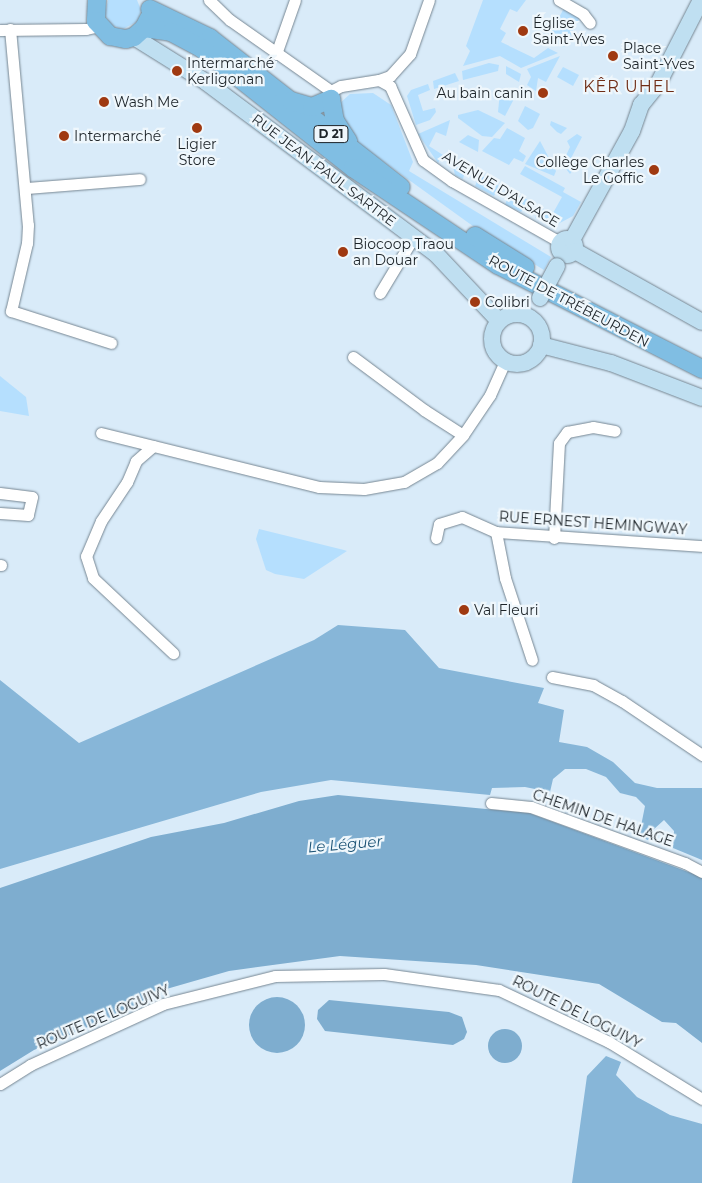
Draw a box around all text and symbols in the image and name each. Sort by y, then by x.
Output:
place label: Église Saint-Yves [533,15,605,48]
marker: Église Saint-Yves [517,25,529,37]
place label: Place Saint-Yves [623,40,695,72]
marker: Place Saint-Yves [607,50,619,62]
place label: Intermarché Kerligonan [187,55,274,88]
marker: Intermarché Kerligonan [171,65,183,77]
district label: KÊR UHEL [582,77,676,97]
place label: Au bain canin [437,85,533,101]
marker: Au bain canin [537,87,549,99]
place label: Wash Me [114,94,179,110]
marker: Wash Me [98,96,110,108]
street label: RUE JEAN-PAUL SARTRE [249,110,399,230]
marker: Ligier Store [191,122,203,134]
road number: D 21 [312,125,350,144]
place label: Intermarché [74,128,161,144]
marker: Intermarché [58,130,70,142]
place label: Ligier Store [177,136,217,168]
street label: AVENUE D'ALSACE [439,147,563,231]
place label: Collège Charles Le Goffic [536,154,644,186]
marker: Collège Charles Le Goffic [648,164,660,176]
place label: Biocoop Traou an Douar [353,236,454,268]
marker: Biocoop Traou an Douar [337,246,349,258]
street label: ROUTE DE TRÉBEURDEN [486,251,652,351]
place label: Colibri [485,294,530,310]
marker: Colibri [469,296,481,308]
street label: RUE ERNEST HEMINGWAY [498,508,688,538]
place label: Val Fleuri [474,602,538,618]
marker: Val Fleuri [458,604,470,616]
street label: CHEMIN DE HALAGE [530,786,676,850]
water label: Le Léguer [307,832,383,856]
street label: ROUTE DE LOGUIVY [510,972,644,1052]
street label: ROUTE DE LOGUIVY [34,981,172,1053]

